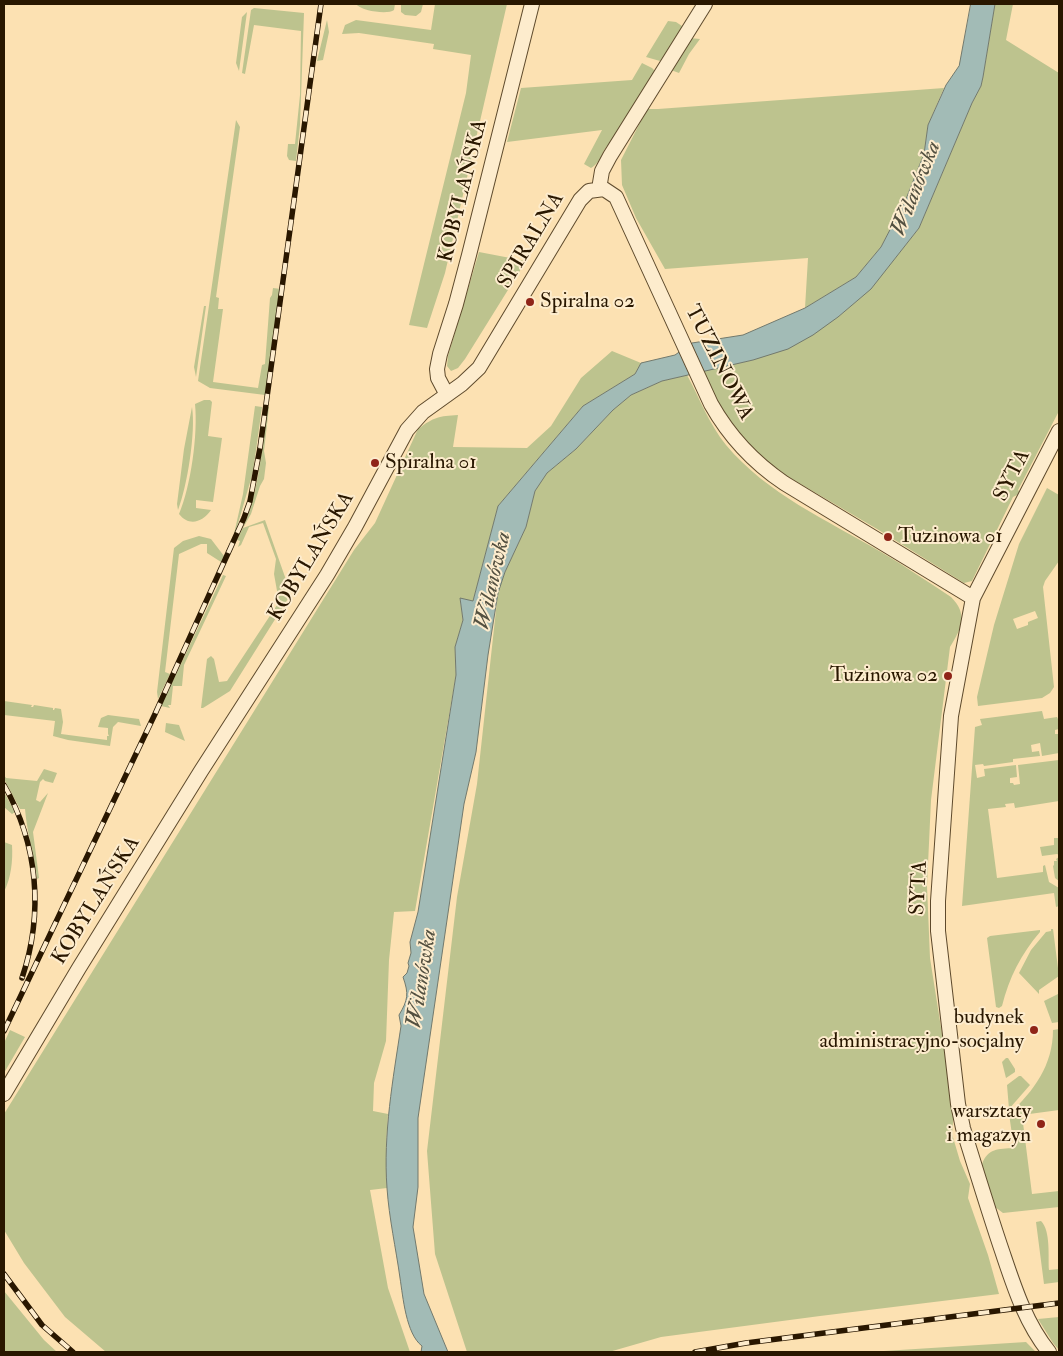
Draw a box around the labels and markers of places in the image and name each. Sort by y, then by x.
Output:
place label: Spiralna 02 [540,289,635,315]
marker: Spiralna 02 [524,296,536,308]
place label: Spiralna 01 [385,450,477,476]
marker: Spiralna 01 [369,457,381,469]
place label: Tuzinowa 01 [898,524,1003,550]
marker: Tuzinowa 01 [882,531,894,543]
place label: Tuzinowa 02 [830,663,938,689]
marker: Tuzinowa 02 [942,670,954,682]
place label: budynek administracyjno-socjalny [819,1005,1024,1055]
marker: budynek administracyjno-socjalny [1028,1024,1040,1036]
place label: warsztaty i magazyn [947,1099,1031,1149]
marker: warsztaty i magazyn [1035,1118,1047,1130]

